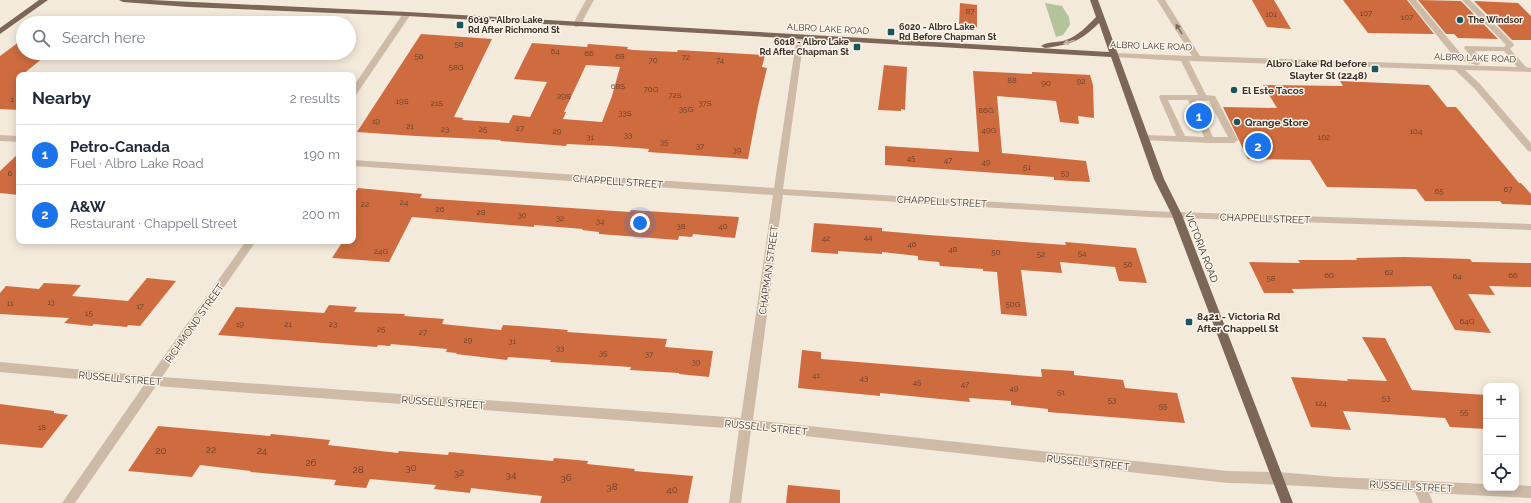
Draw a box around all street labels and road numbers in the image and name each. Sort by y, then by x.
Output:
street label: ALBRO LAKE ROAD [787,22,870,36]
street label: ALBRO LAKE ROAD [1110,40,1193,52]
street label: ALBRO LAKE ROAD [1434,52,1517,64]
street label: CHAPPELL STREET [572,173,663,190]
street label: CHAPPELL STREET [897,194,987,209]
street label: VICTORIA ROAD [1183,210,1220,284]
street label: CHAPPELL STREET [1220,211,1310,226]
street label: CHAPMAN STREET [757,225,780,315]
street label: RICHMOND STREET [163,282,226,365]
street label: RUSSELL STREET [78,369,162,388]
street label: RUSSELL STREET [401,394,485,411]
street label: RUSSELL STREET [724,418,808,437]
street label: RUSSELL STREET [1046,453,1130,472]
street label: RUSSELL STREET [1369,479,1453,494]

